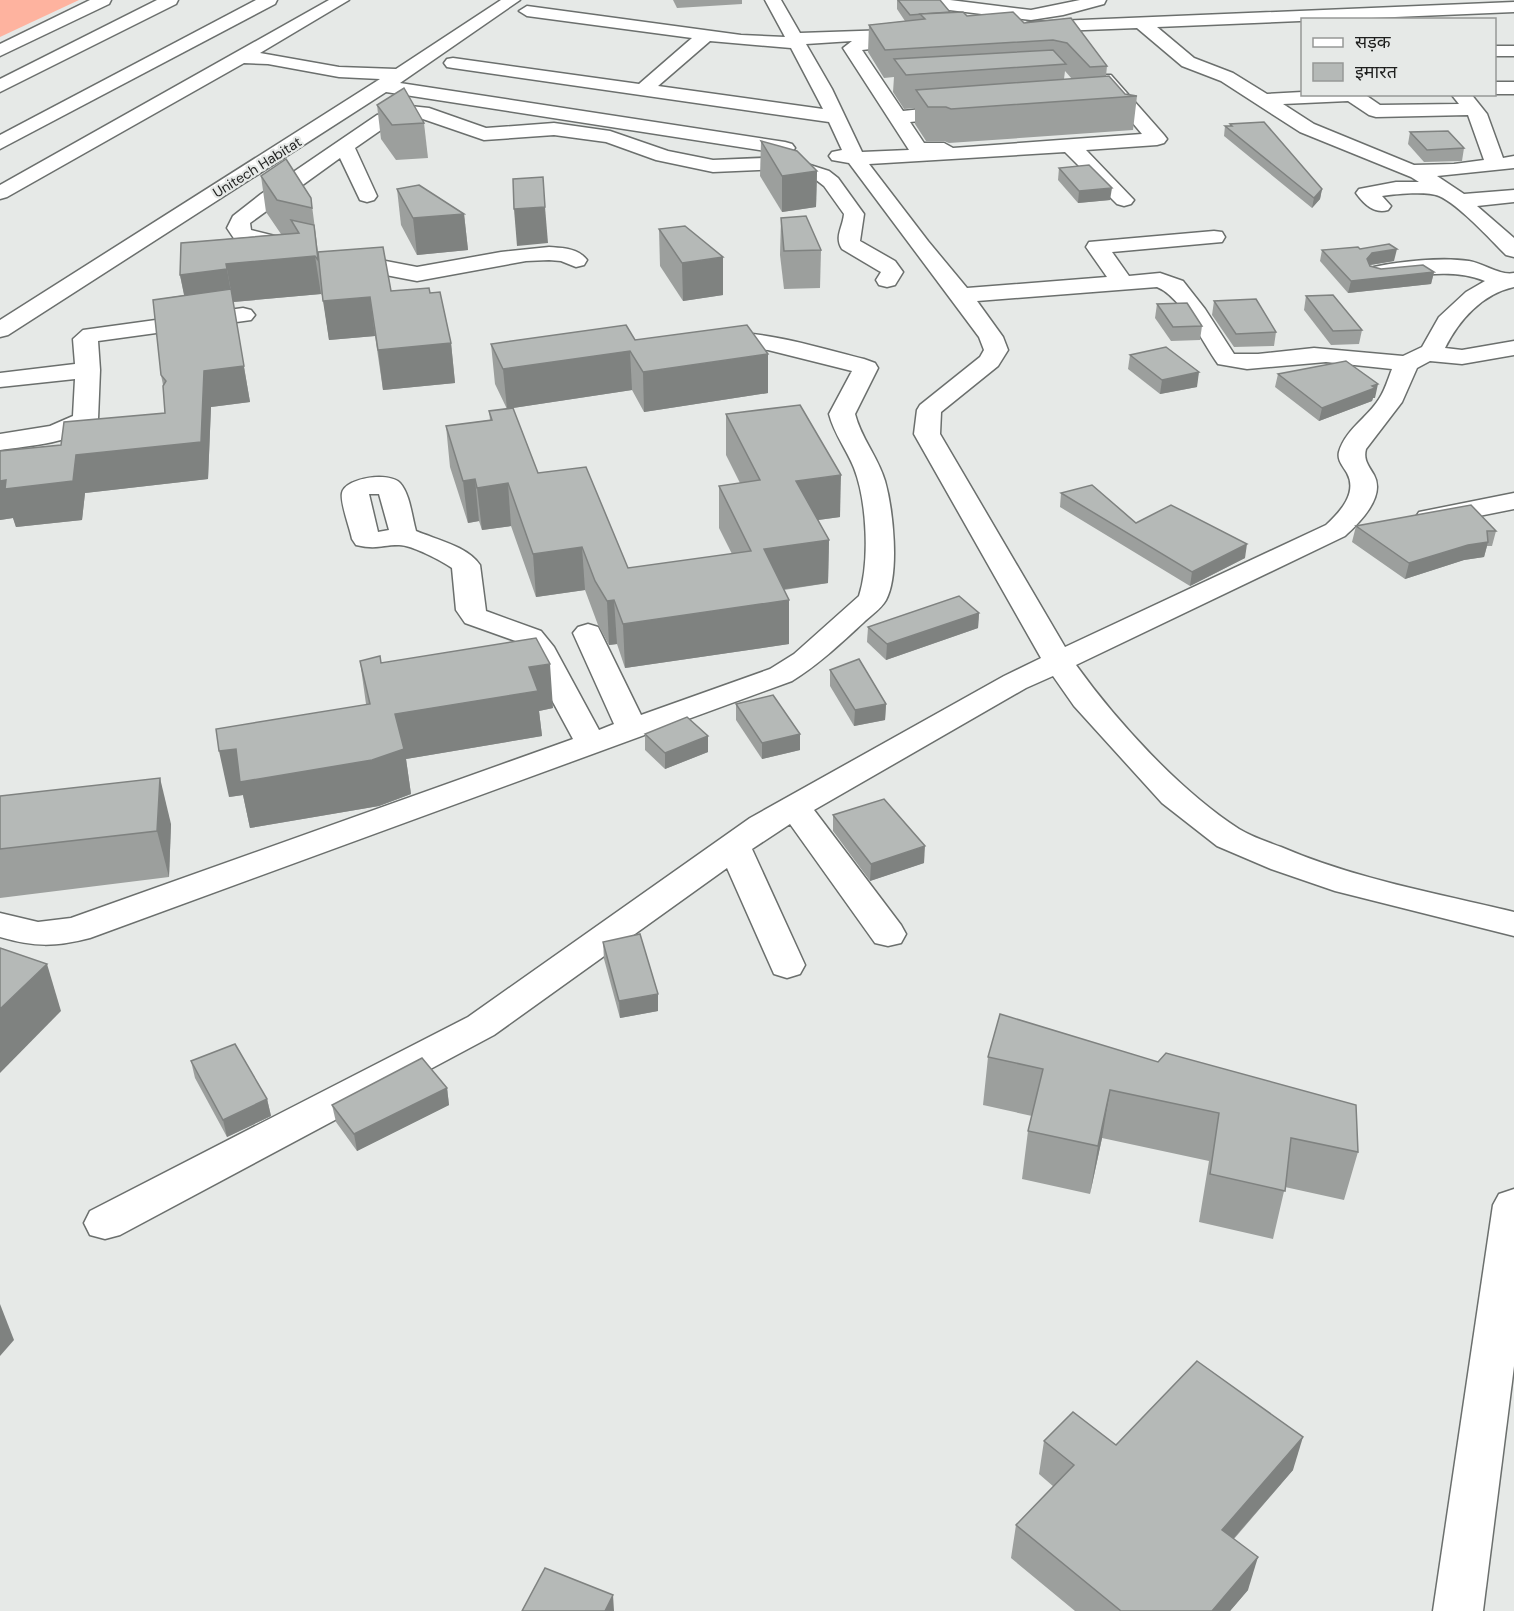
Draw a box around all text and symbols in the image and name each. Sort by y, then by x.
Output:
legend [1301,18,1496,96]
text: सड़क [1355,30,1392,54]
text: इमारत [1355,60,1398,84]
street label: Unitech Habitat [209,133,305,201]

